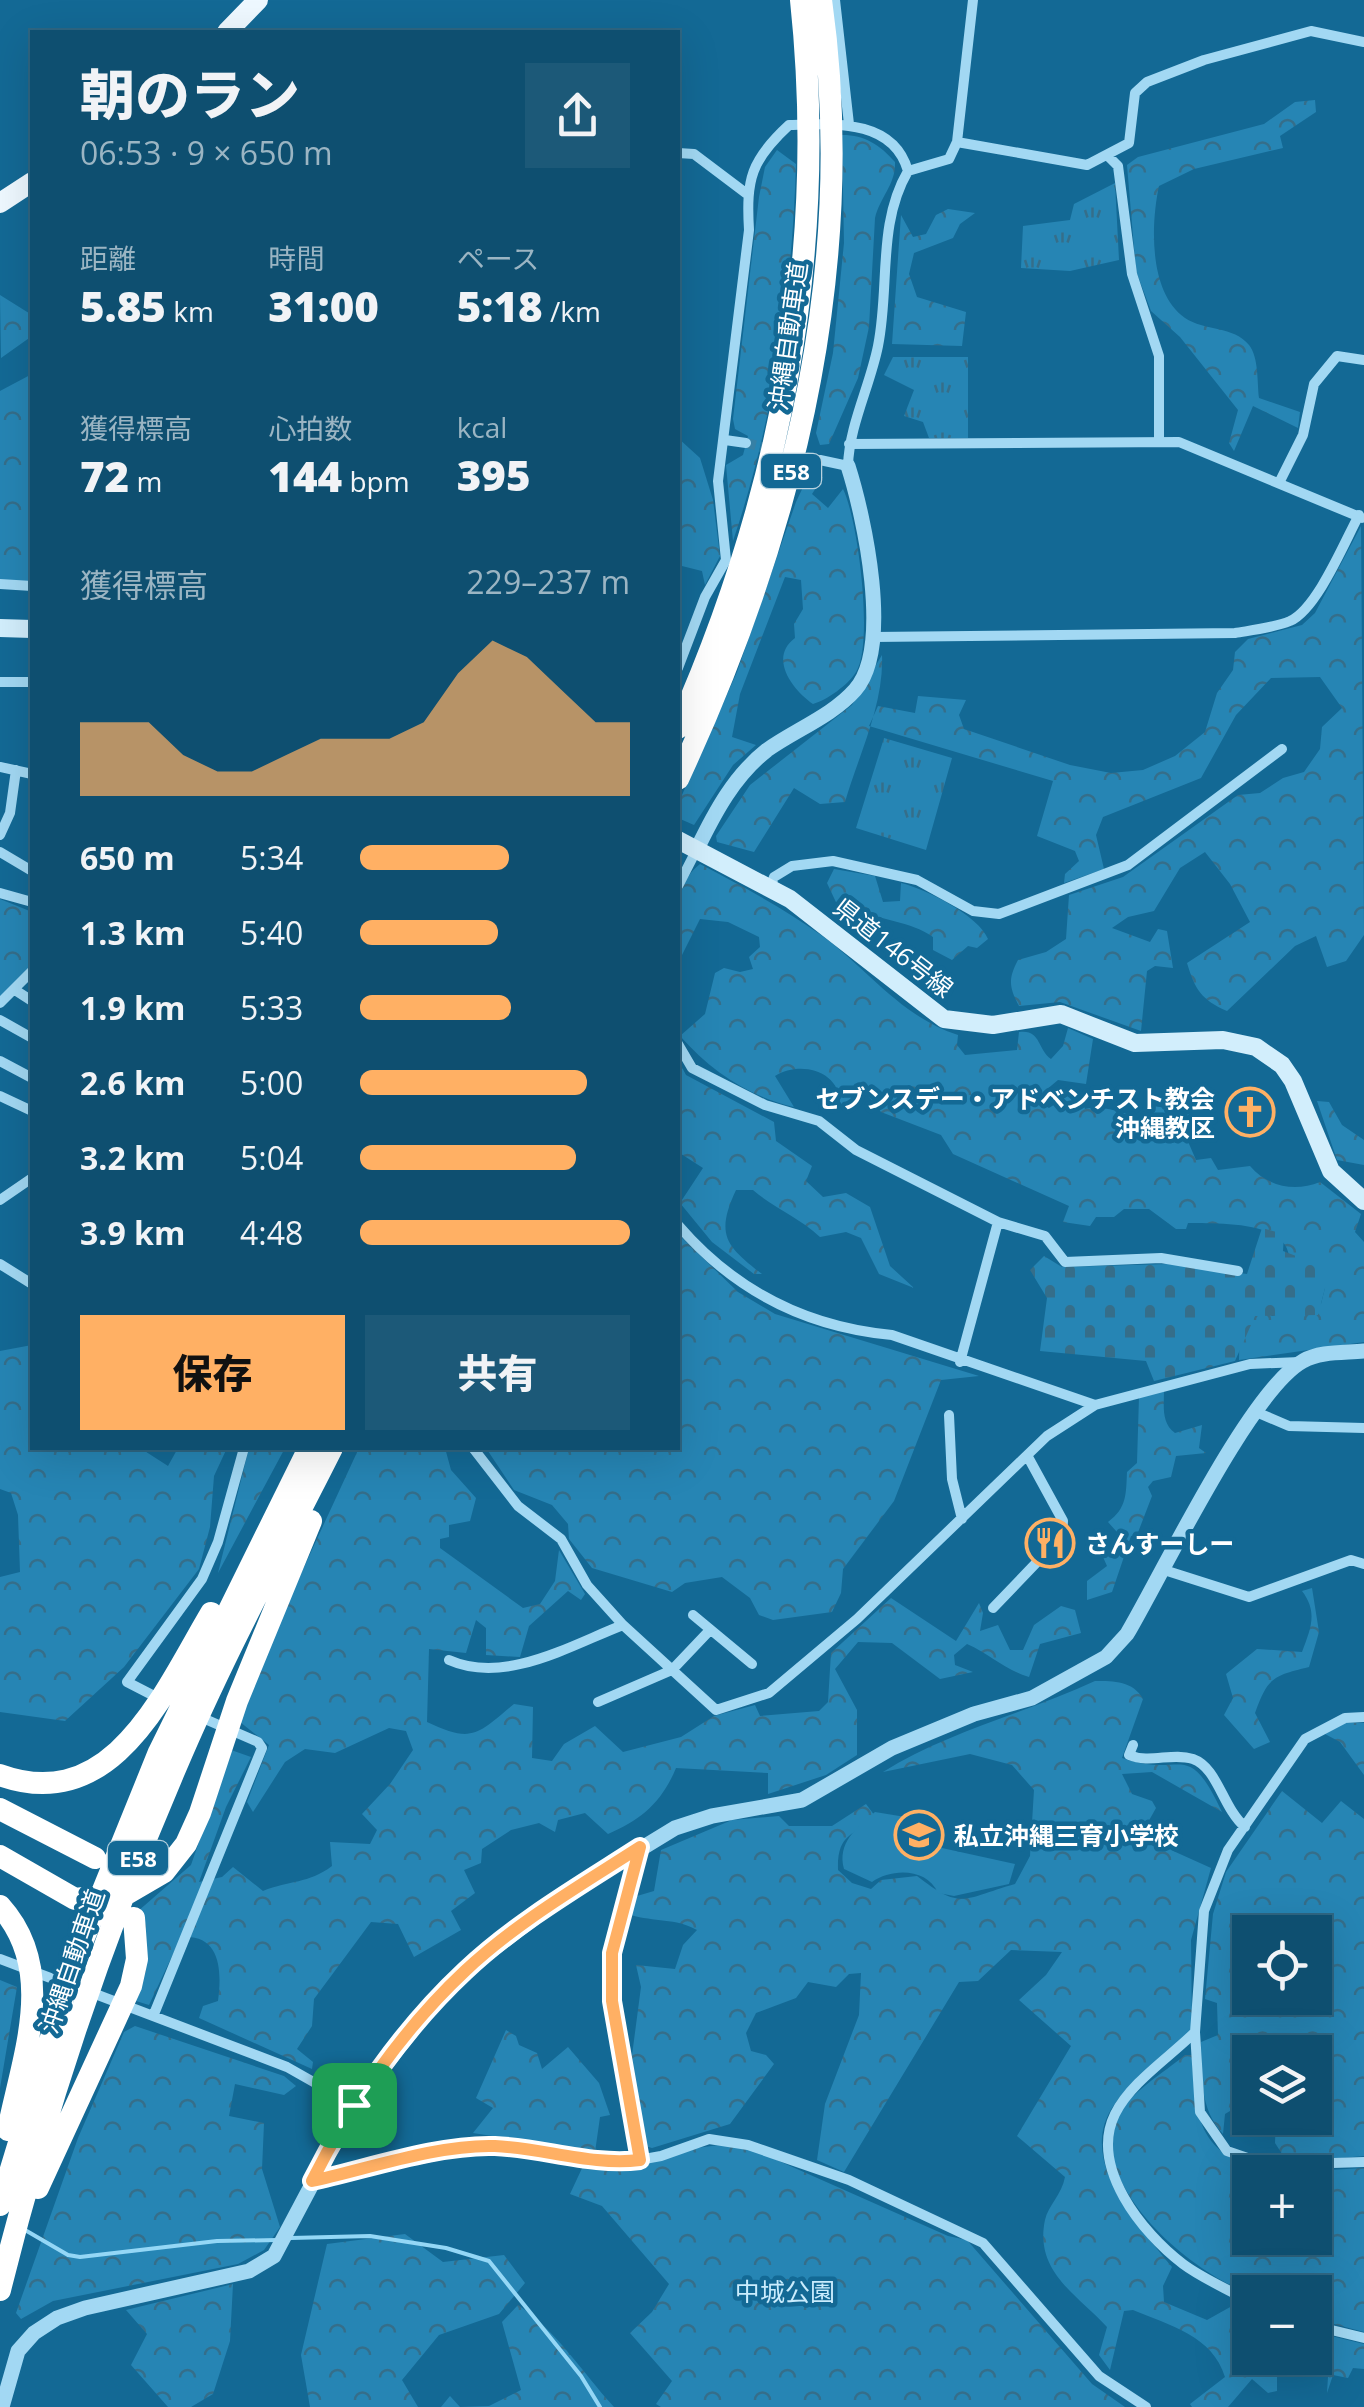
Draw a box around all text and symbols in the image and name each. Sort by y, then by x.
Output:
text: 朝のラン [80,56,300,131]
button: share [525,63,630,168]
text: 06:53 · 9 × 650 m [80,131,333,174]
text: 距離 [80,239,136,277]
text: 時間 [268,239,324,277]
text: ペース [457,239,539,277]
street label: 沖縄自動車道 [760,259,814,413]
text: 5.85 [80,277,166,334]
text: 31:00 [268,277,379,334]
text: 5:18 [457,277,543,334]
text: km [166,292,214,330]
text: /km [543,292,601,330]
text: kcal [457,408,507,446]
text: 獲得標高 [80,409,192,447]
text: 心拍数 [268,409,352,447]
text: 395 [457,446,530,503]
text: 72 [80,447,129,504]
text: 144 [268,447,342,504]
road number: E58 [761,454,821,488]
text: m [129,462,162,500]
text: bpm [342,462,410,500]
text: 229–237 m [466,560,630,603]
text: 獲得標高 [80,563,208,606]
text: 650 m [80,836,175,879]
text: 5:34 [240,836,303,879]
street label: 県道146号線 [827,890,961,1004]
text: 1.3 km [80,911,185,954]
text: 5:40 [240,911,303,954]
text: 1.9 km [80,986,185,1029]
text: 5:33 [240,986,303,1029]
text: 2.6 km [80,1061,185,1104]
text: 5:00 [240,1061,303,1104]
place label: セブンスデー・アドベンチスト教会 沖縄教区 [815,1081,1215,1144]
church icon: セブンスデー・アドベンチスト教会 沖縄教区 [1224,1086,1276,1138]
text: 3.2 km [80,1136,185,1179]
text: 5:04 [240,1136,303,1179]
text: 3.9 km [80,1211,185,1254]
text: 4:48 [240,1211,303,1254]
button: 保存 [80,1315,345,1430]
button: 共有 [365,1315,630,1430]
restaurant icon: さんすーしー [1024,1517,1076,1569]
place label: さんすーしー [1085,1526,1235,1560]
school or university icon: 私立沖縄三育小学校 [893,1809,945,1861]
place label: 私立沖縄三育小学校 [954,1818,1179,1852]
road number: E58 [108,1841,168,1875]
street label: 沖縄自動車道 [31,1885,111,2037]
map controls [1232,1915,1332,2375]
button: locate [1232,1915,1332,2015]
button: layers [1232,2035,1332,2135]
pin [312,2063,397,2148]
icon: arrive [327,2078,382,2133]
button: + [1232,2155,1332,2255]
park label: 中城公園 [735,2274,835,2308]
button: − [1232,2275,1332,2375]

